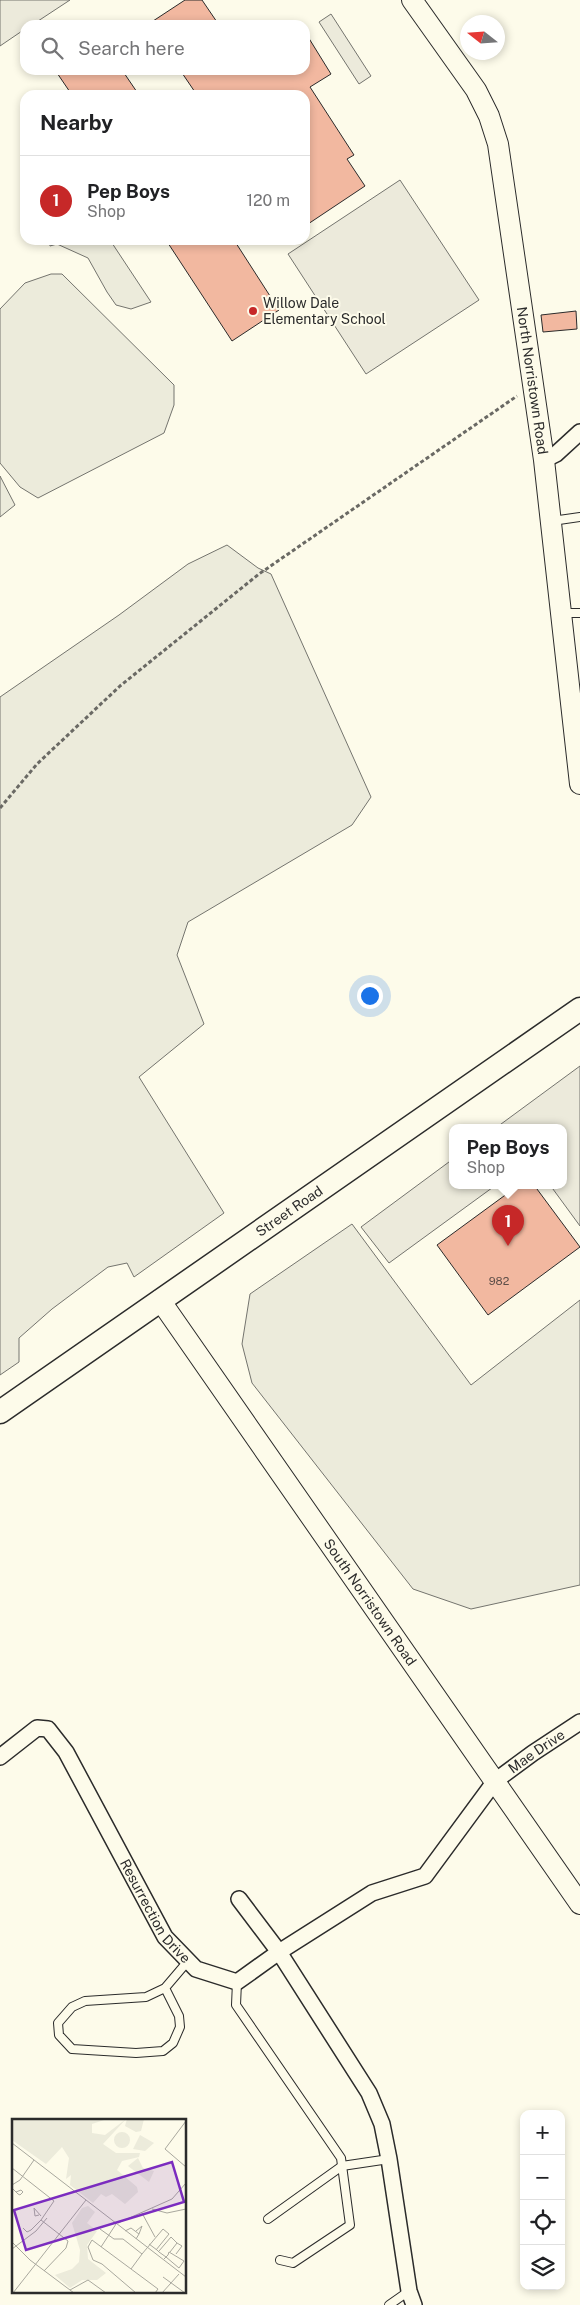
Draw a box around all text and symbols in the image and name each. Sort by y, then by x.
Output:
north arrow [460,15,505,60]
search box [20,20,310,75]
icon: search [38,34,66,62]
text: Search here [78,37,185,59]
text: Nearby [40,110,113,135]
text: Pep Boys [87,180,170,202]
text: 1 [53,191,59,210]
text: 120 m [246,191,290,210]
text: Shop [87,202,126,221]
place label: Willow Dale Elementary School [263,295,386,327]
marker: Willow Dale Elementary School [247,305,259,317]
street label: North Norristown Road [514,306,551,455]
your location [357,983,383,1009]
popup [449,1124,567,1189]
text: Pep Boys [466,1136,550,1158]
text: Shop [466,1158,505,1177]
street label: Street Road [253,1182,325,1240]
pin: 1 [492,1205,524,1246]
house number: 982 [489,1275,510,1287]
street label: South Norristown Road [320,1536,420,1669]
street label: Mae Drive [505,1726,568,1776]
street label: Resurrection Drive [117,1856,194,1966]
map controls [520,2110,565,2290]
button: + [520,2110,565,2155]
inset map [12,2119,186,2292]
button: − [520,2155,565,2200]
button: locate [520,2200,565,2245]
button: layers [520,2245,565,2290]

